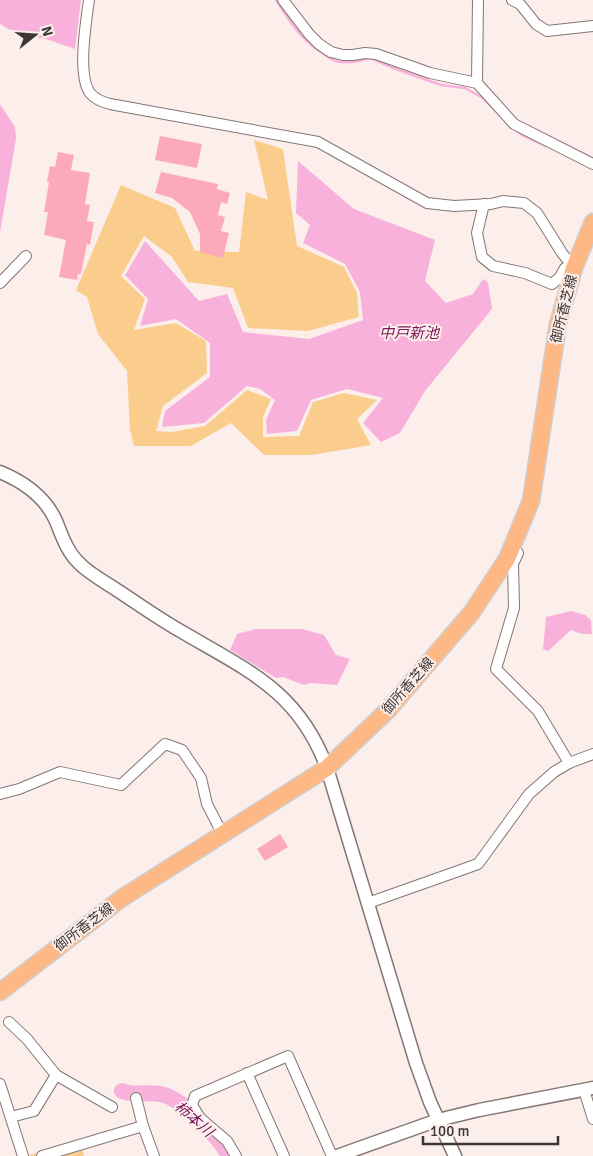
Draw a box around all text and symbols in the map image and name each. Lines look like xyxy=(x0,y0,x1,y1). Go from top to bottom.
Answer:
north arrow xyxy=(10,10,60,60)
text: N xyxy=(37,24,57,38)
street label: 御所香芝線 xyxy=(547,273,581,345)
water label: 中戸新池 xyxy=(379,324,441,342)
street label: 御所香芝線 xyxy=(379,654,437,718)
street label: 御所香芝線 xyxy=(51,899,117,955)
water label: 柿本川 xyxy=(171,1097,218,1142)
scale bar xyxy=(423,1114,558,1146)
text: 100 m xyxy=(430,1122,470,1140)

